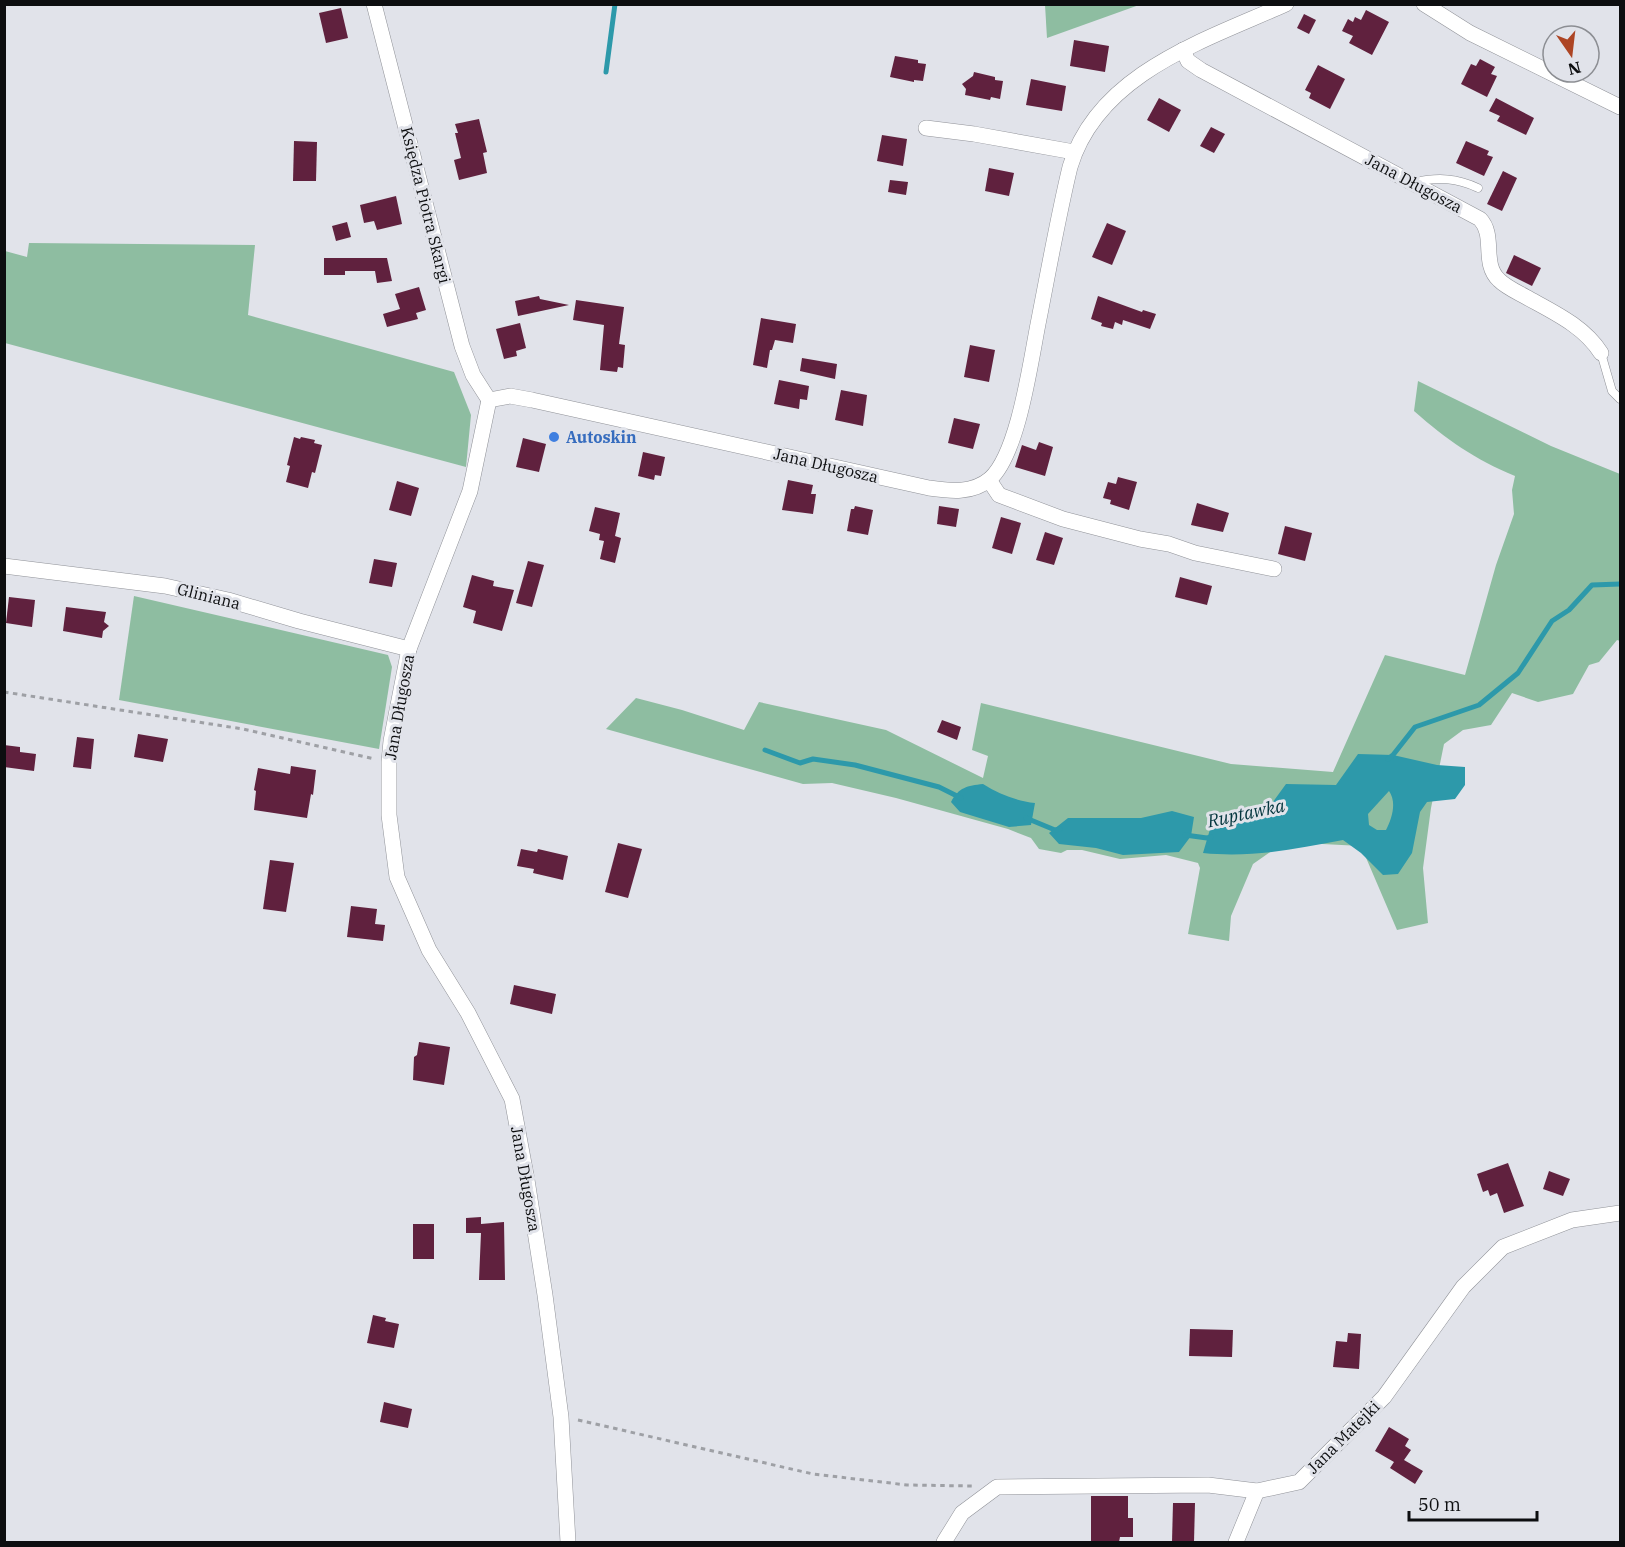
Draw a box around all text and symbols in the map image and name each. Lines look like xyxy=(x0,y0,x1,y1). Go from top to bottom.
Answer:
north arrow xyxy=(1541,24,1601,84)
text: N xyxy=(1566,57,1583,80)
street label: Księdza Piotra Skargi xyxy=(397,125,455,285)
street label: Jana Długosza xyxy=(1362,149,1466,217)
place label: Autoskin xyxy=(566,427,637,447)
marker: Autoskin xyxy=(547,430,561,444)
street label: Jana Długosza xyxy=(772,443,881,487)
street label: Gliniana xyxy=(175,579,243,614)
street label: Jana Długosza xyxy=(380,652,418,761)
water label: Ruptawka xyxy=(1204,794,1287,833)
street label: Jana Długosza xyxy=(507,1125,545,1234)
street label: Jana Matejki xyxy=(1302,1396,1384,1478)
scale bar xyxy=(1409,1484,1536,1522)
text: 50 m xyxy=(1418,1493,1461,1516)

